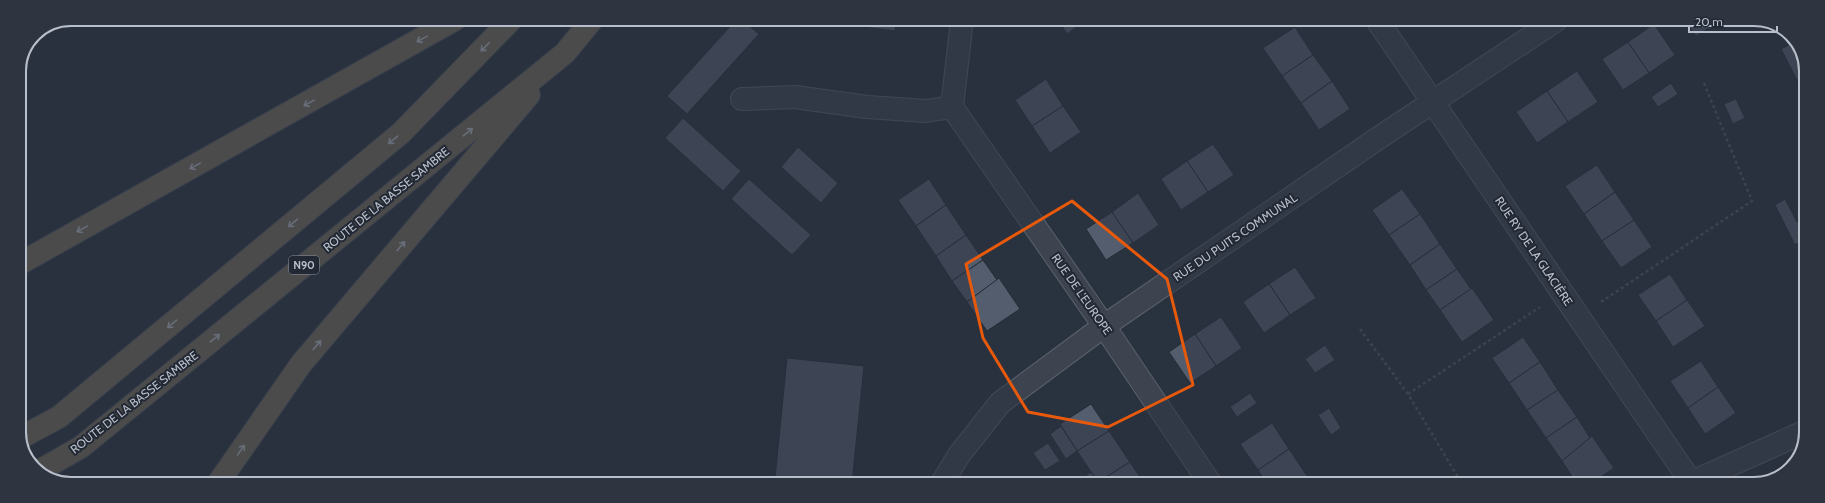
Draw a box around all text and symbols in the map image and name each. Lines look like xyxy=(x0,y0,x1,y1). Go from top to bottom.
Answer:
scale bar xyxy=(1689,8,1777,34)
text: 20 m xyxy=(1695,14,1723,29)
one-way arrow xyxy=(416,36,428,44)
one-way arrow xyxy=(480,42,490,52)
one-way arrow xyxy=(303,99,315,107)
one-way arrow xyxy=(462,128,473,136)
one-way arrow xyxy=(388,135,399,144)
street label: ROUTE DE LA BASSE SAMBRE xyxy=(320,143,452,255)
one-way arrow xyxy=(189,163,201,170)
street label: RUE DU PUITS COMMUNAL xyxy=(1170,190,1300,284)
street label: RUE RY DE LA GLACIÈRE xyxy=(1492,194,1576,309)
one-way arrow xyxy=(288,218,299,227)
one-way arrow xyxy=(76,226,88,234)
one-way arrow xyxy=(397,240,406,251)
street label: RUE DE L'EUROPE xyxy=(1048,251,1116,338)
road number: N90 xyxy=(289,256,319,274)
one-way arrow xyxy=(166,319,177,328)
one-way arrow xyxy=(210,334,220,343)
one-way arrow xyxy=(313,340,322,350)
street label: ROUTE DE LA BASSE SAMBRE xyxy=(67,347,201,457)
one-way arrow xyxy=(237,445,245,456)

